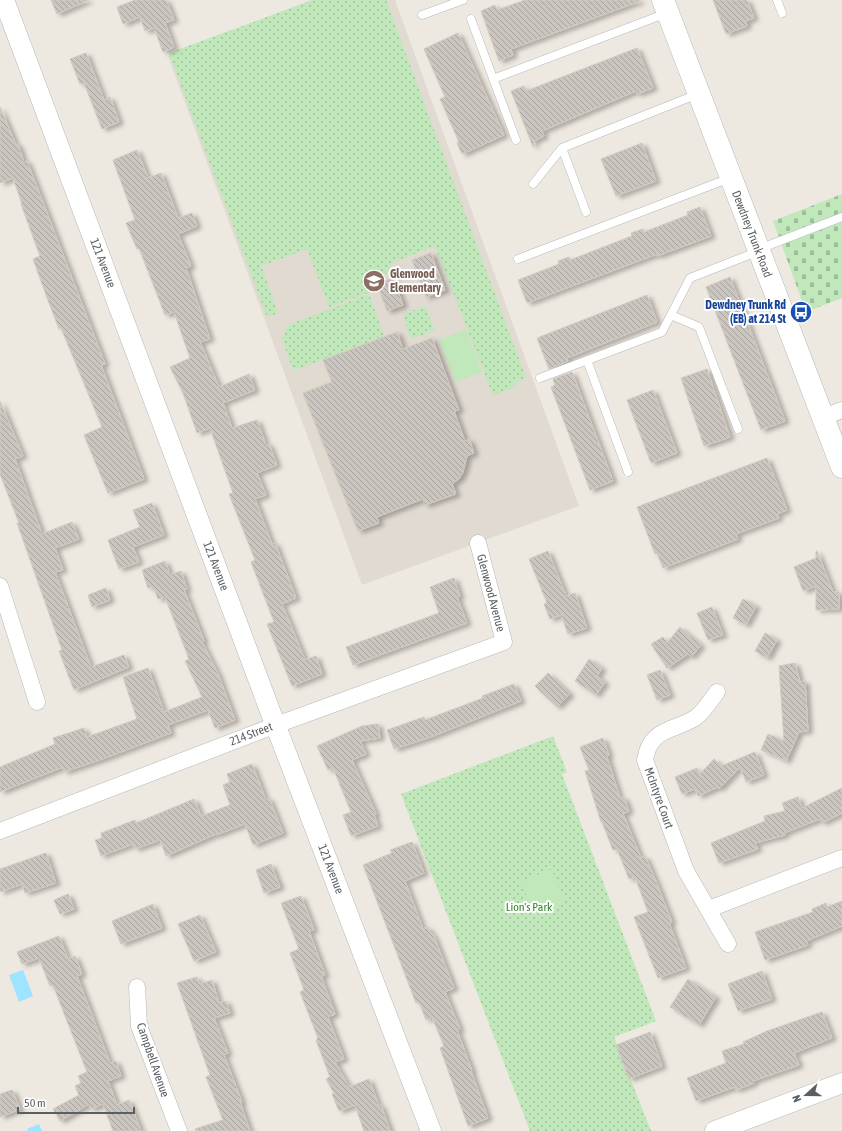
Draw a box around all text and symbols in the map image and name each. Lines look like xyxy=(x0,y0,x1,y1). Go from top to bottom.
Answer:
street label: Dewdney Trunk Road xyxy=(729,189,775,279)
street label: 121 Avenue xyxy=(87,236,119,290)
place label: Glenwood Elementary xyxy=(390,267,441,295)
school or university icon: Glenwood Elementary xyxy=(361,268,387,294)
place label: Dewdney Trunk Rd (EB) at 214 St xyxy=(705,298,787,326)
bus stop icon: Dewdney Trunk Rd (EB) at 214 St xyxy=(788,299,814,325)
street label: 121 Avenue xyxy=(200,539,232,593)
street label: Glenwood Avenue xyxy=(474,553,508,633)
street label: 214 Street xyxy=(228,719,275,749)
street label: McIntyre Court xyxy=(641,765,677,831)
street label: 121 Avenue xyxy=(315,842,347,896)
park label: Lion's Park xyxy=(506,900,553,914)
street label: Campbell Avenue xyxy=(134,1021,172,1099)
north arrow xyxy=(786,1075,826,1115)
scale bar xyxy=(18,1089,134,1115)
text: N xyxy=(790,1093,803,1104)
text: 50 m xyxy=(24,1096,46,1110)

